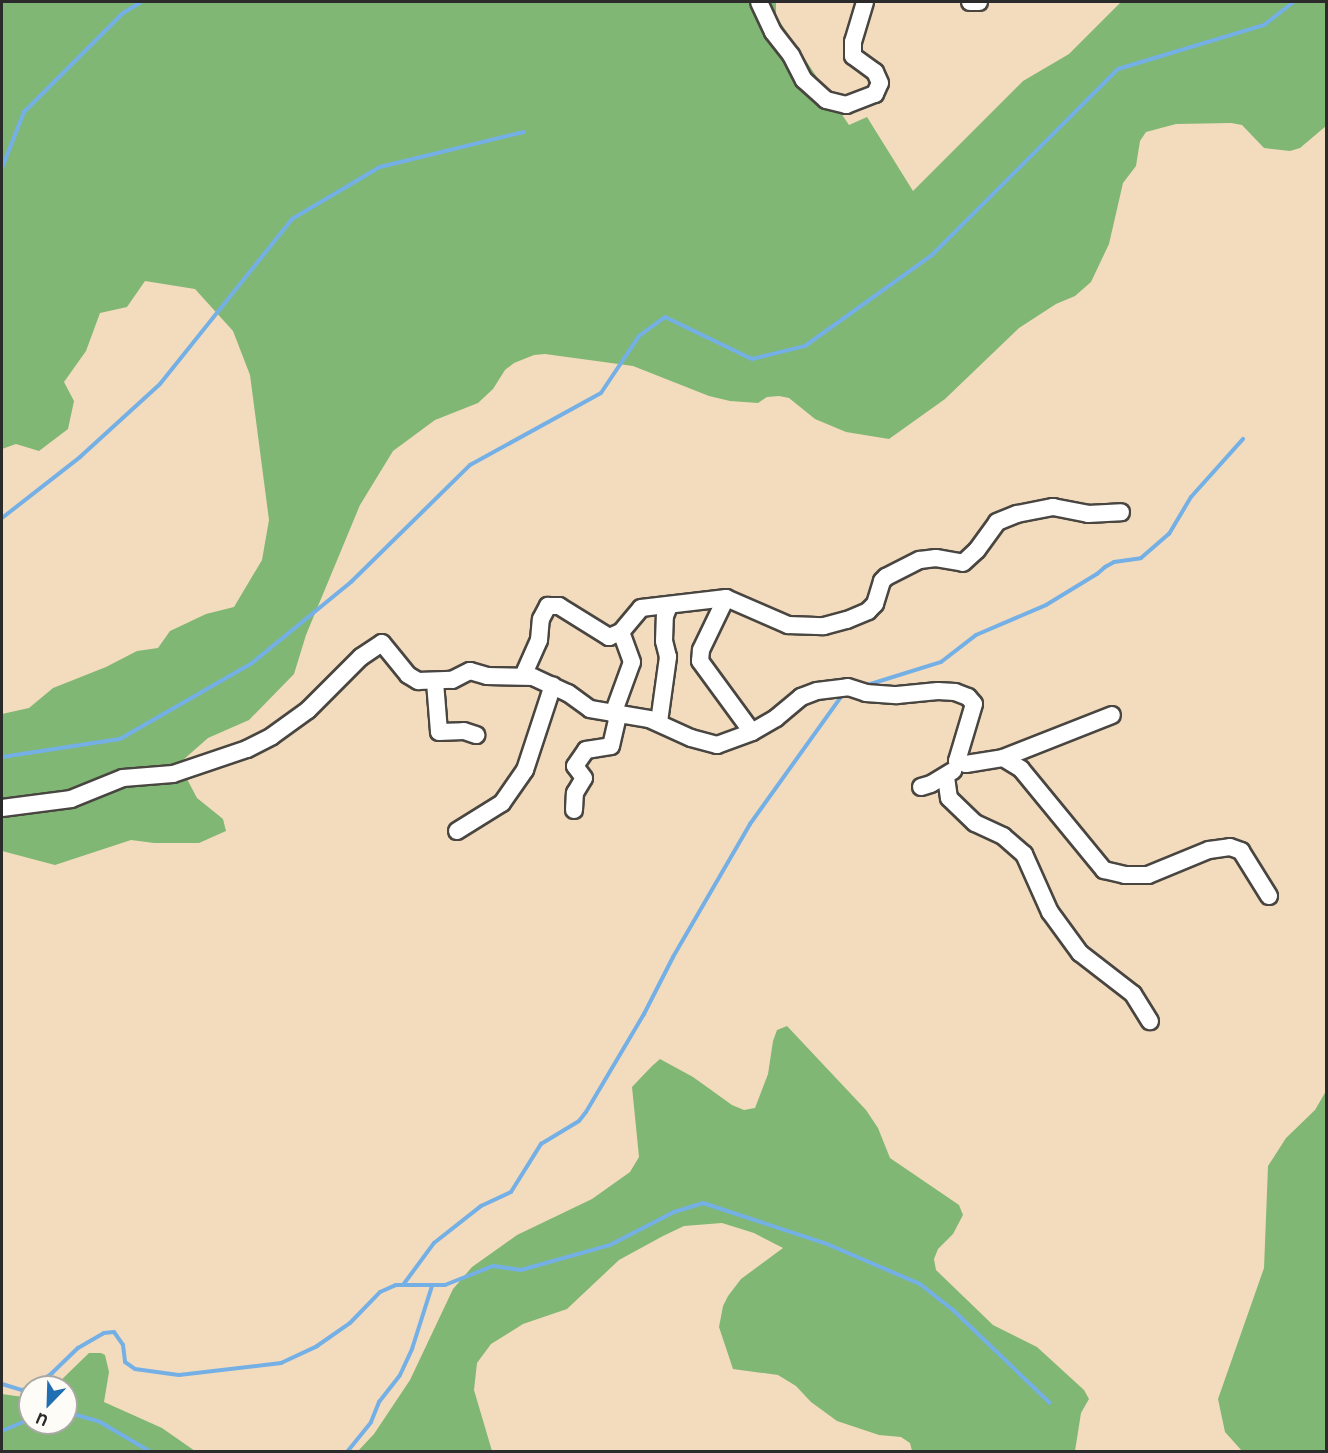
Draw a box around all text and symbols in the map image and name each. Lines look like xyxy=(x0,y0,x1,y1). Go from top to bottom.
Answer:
north arrow xyxy=(18,1375,78,1435)
text: U xyxy=(32,1408,51,1432)

